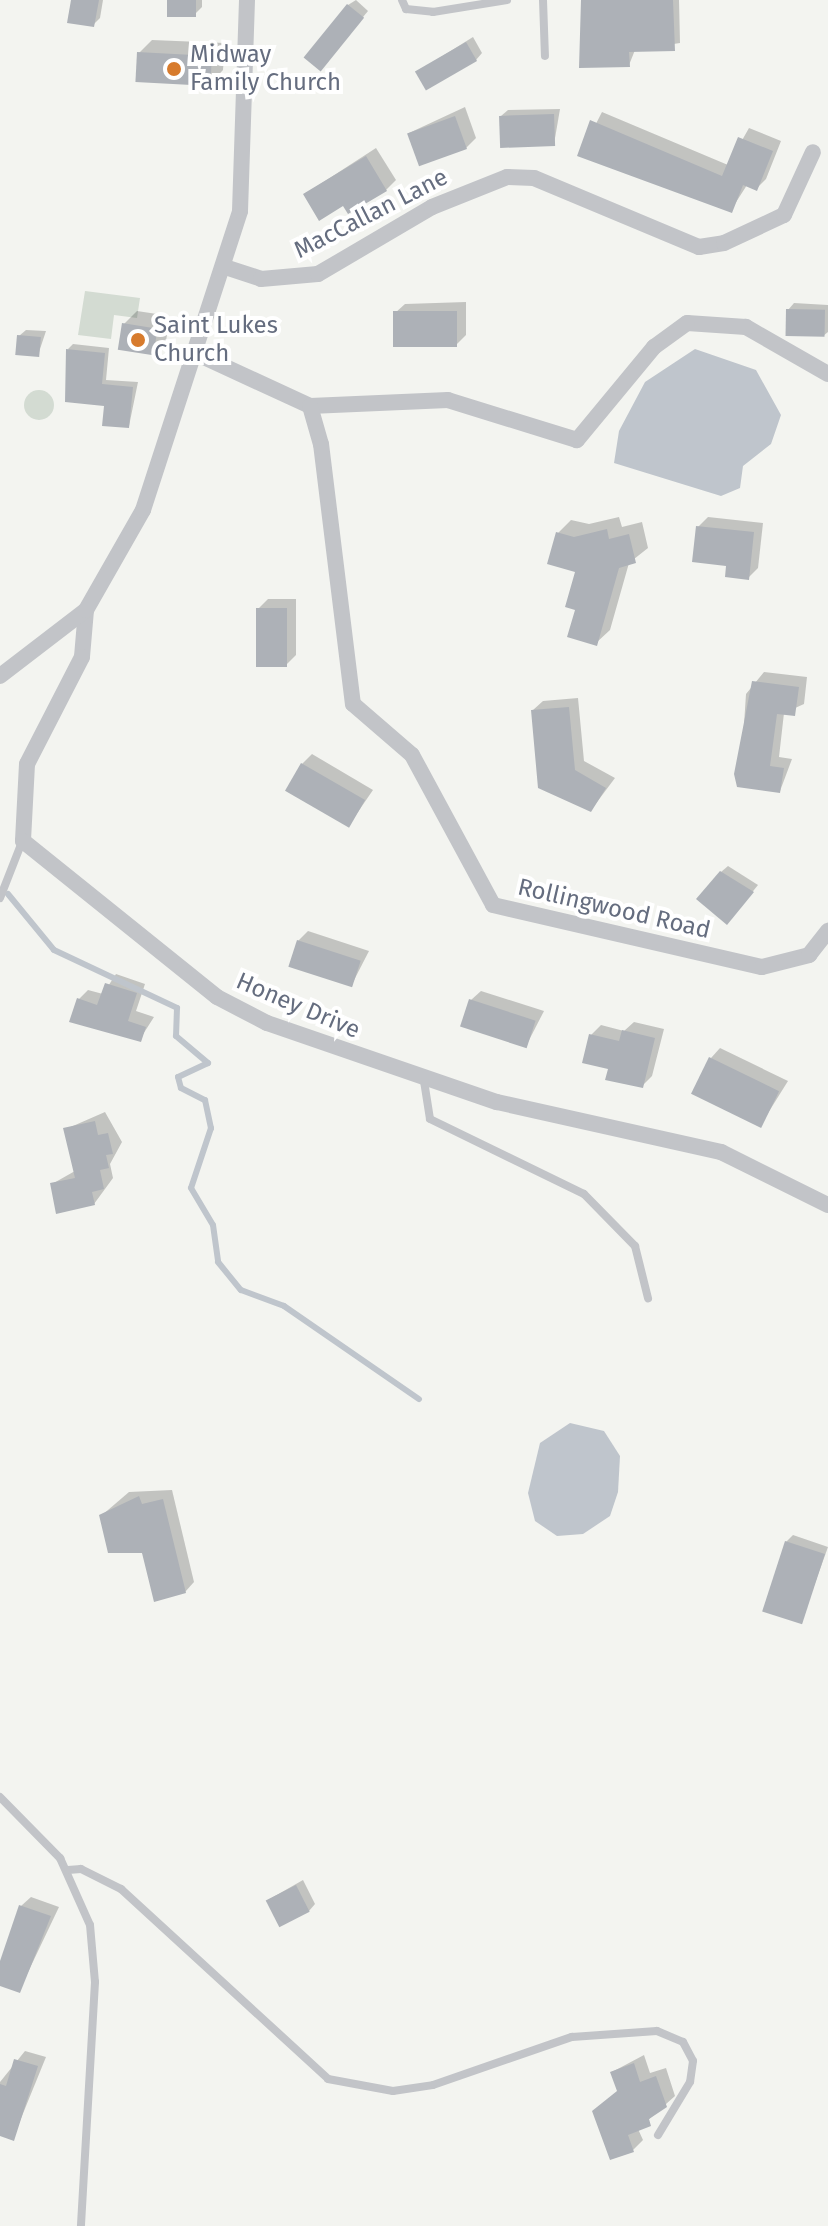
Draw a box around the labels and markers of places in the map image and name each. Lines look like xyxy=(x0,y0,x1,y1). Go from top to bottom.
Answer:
place label: Midway Family Church xyxy=(190,41,341,97)
marker: Midway Family Church xyxy=(165,60,183,78)
place label: Saint Lukes Church xyxy=(154,312,278,368)
marker: Saint Lukes Church xyxy=(129,331,147,349)

